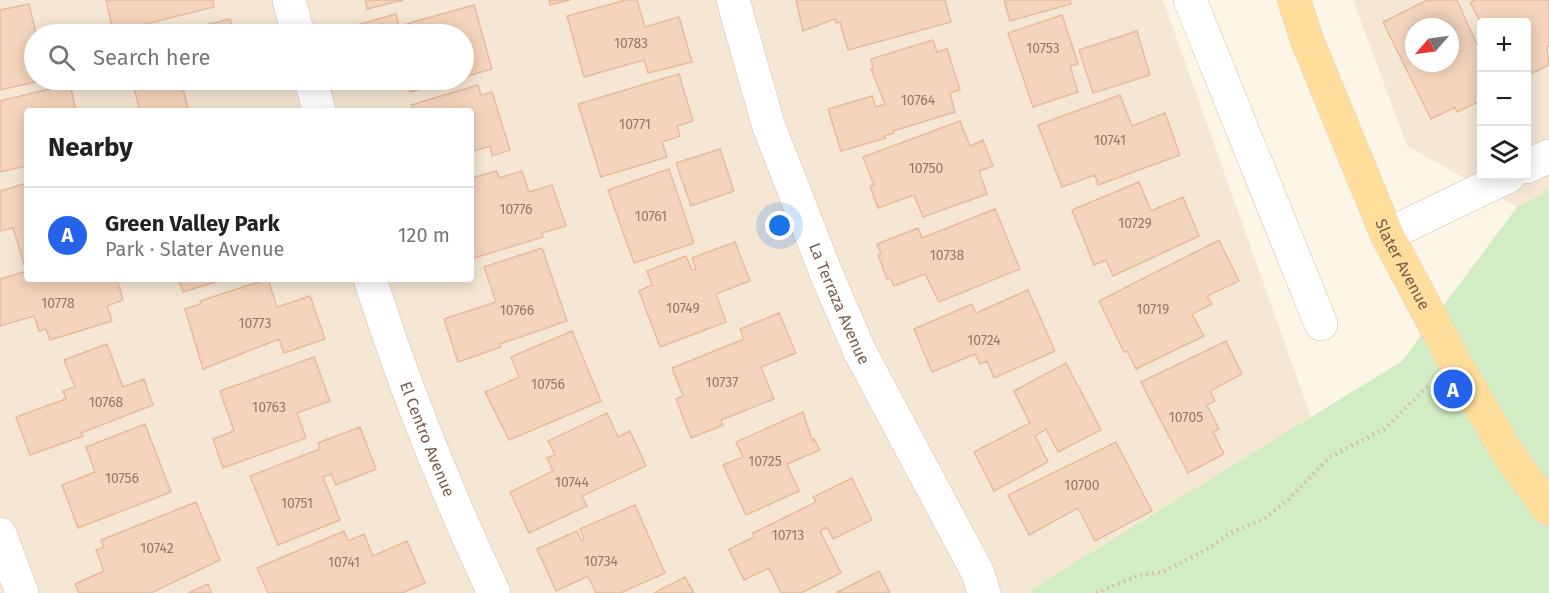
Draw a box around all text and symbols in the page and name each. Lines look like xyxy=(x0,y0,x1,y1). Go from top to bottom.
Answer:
north arrow xyxy=(1405,18,1459,72)
map controls xyxy=(1477,18,1531,180)
button: + xyxy=(1477,18,1531,72)
search box xyxy=(24,24,474,90)
house number: 10783 xyxy=(614,35,648,52)
house number: 10753 xyxy=(1026,40,1060,57)
icon: search xyxy=(45,41,78,74)
text: Search here xyxy=(93,44,211,71)
button: − xyxy=(1477,72,1531,126)
house number: 10764 xyxy=(901,92,936,109)
house number: 10771 xyxy=(619,116,651,133)
button: layers xyxy=(1477,126,1531,180)
text: Nearby xyxy=(48,132,133,163)
house number: 10741 xyxy=(1094,132,1126,149)
house number: 10750 xyxy=(909,160,943,177)
house number: 10776 xyxy=(499,201,533,218)
house number: 10761 xyxy=(635,208,667,225)
text: Green Valley Park xyxy=(105,210,280,237)
your location xyxy=(765,211,794,240)
house number: 10729 xyxy=(1118,215,1152,232)
street label: Slater Avenue xyxy=(1371,216,1434,313)
text: A xyxy=(62,223,73,247)
text: 120 m xyxy=(398,223,450,247)
text: Park · Slater Avenue xyxy=(105,237,285,261)
street label: La Terraza Avenue xyxy=(805,240,874,368)
house number: 10738 xyxy=(930,247,964,264)
house number: 10778 xyxy=(41,295,75,312)
house number: 10749 xyxy=(666,300,700,317)
house number: 10719 xyxy=(1137,301,1169,318)
house number: 10766 xyxy=(500,302,534,319)
house number: 10773 xyxy=(239,315,271,332)
house number: 10724 xyxy=(967,332,1001,349)
pin: A xyxy=(1434,366,1472,412)
house number: 10737 xyxy=(706,374,738,391)
house number: 10756 xyxy=(531,376,565,393)
street label: El Centro Avenue xyxy=(396,379,459,500)
house number: 10768 xyxy=(89,394,124,411)
house number: 10763 xyxy=(252,399,286,416)
house number: 10705 xyxy=(1169,409,1203,426)
house number: 10725 xyxy=(748,453,782,470)
house number: 10756 xyxy=(105,470,139,487)
house number: 10744 xyxy=(555,474,590,491)
house number: 10700 xyxy=(1064,477,1100,494)
house number: 10751 xyxy=(281,495,313,512)
house number: 10713 xyxy=(772,527,804,544)
house number: 10742 xyxy=(140,540,174,557)
house number: 10734 xyxy=(584,553,619,570)
house number: 10741 xyxy=(328,554,360,571)

